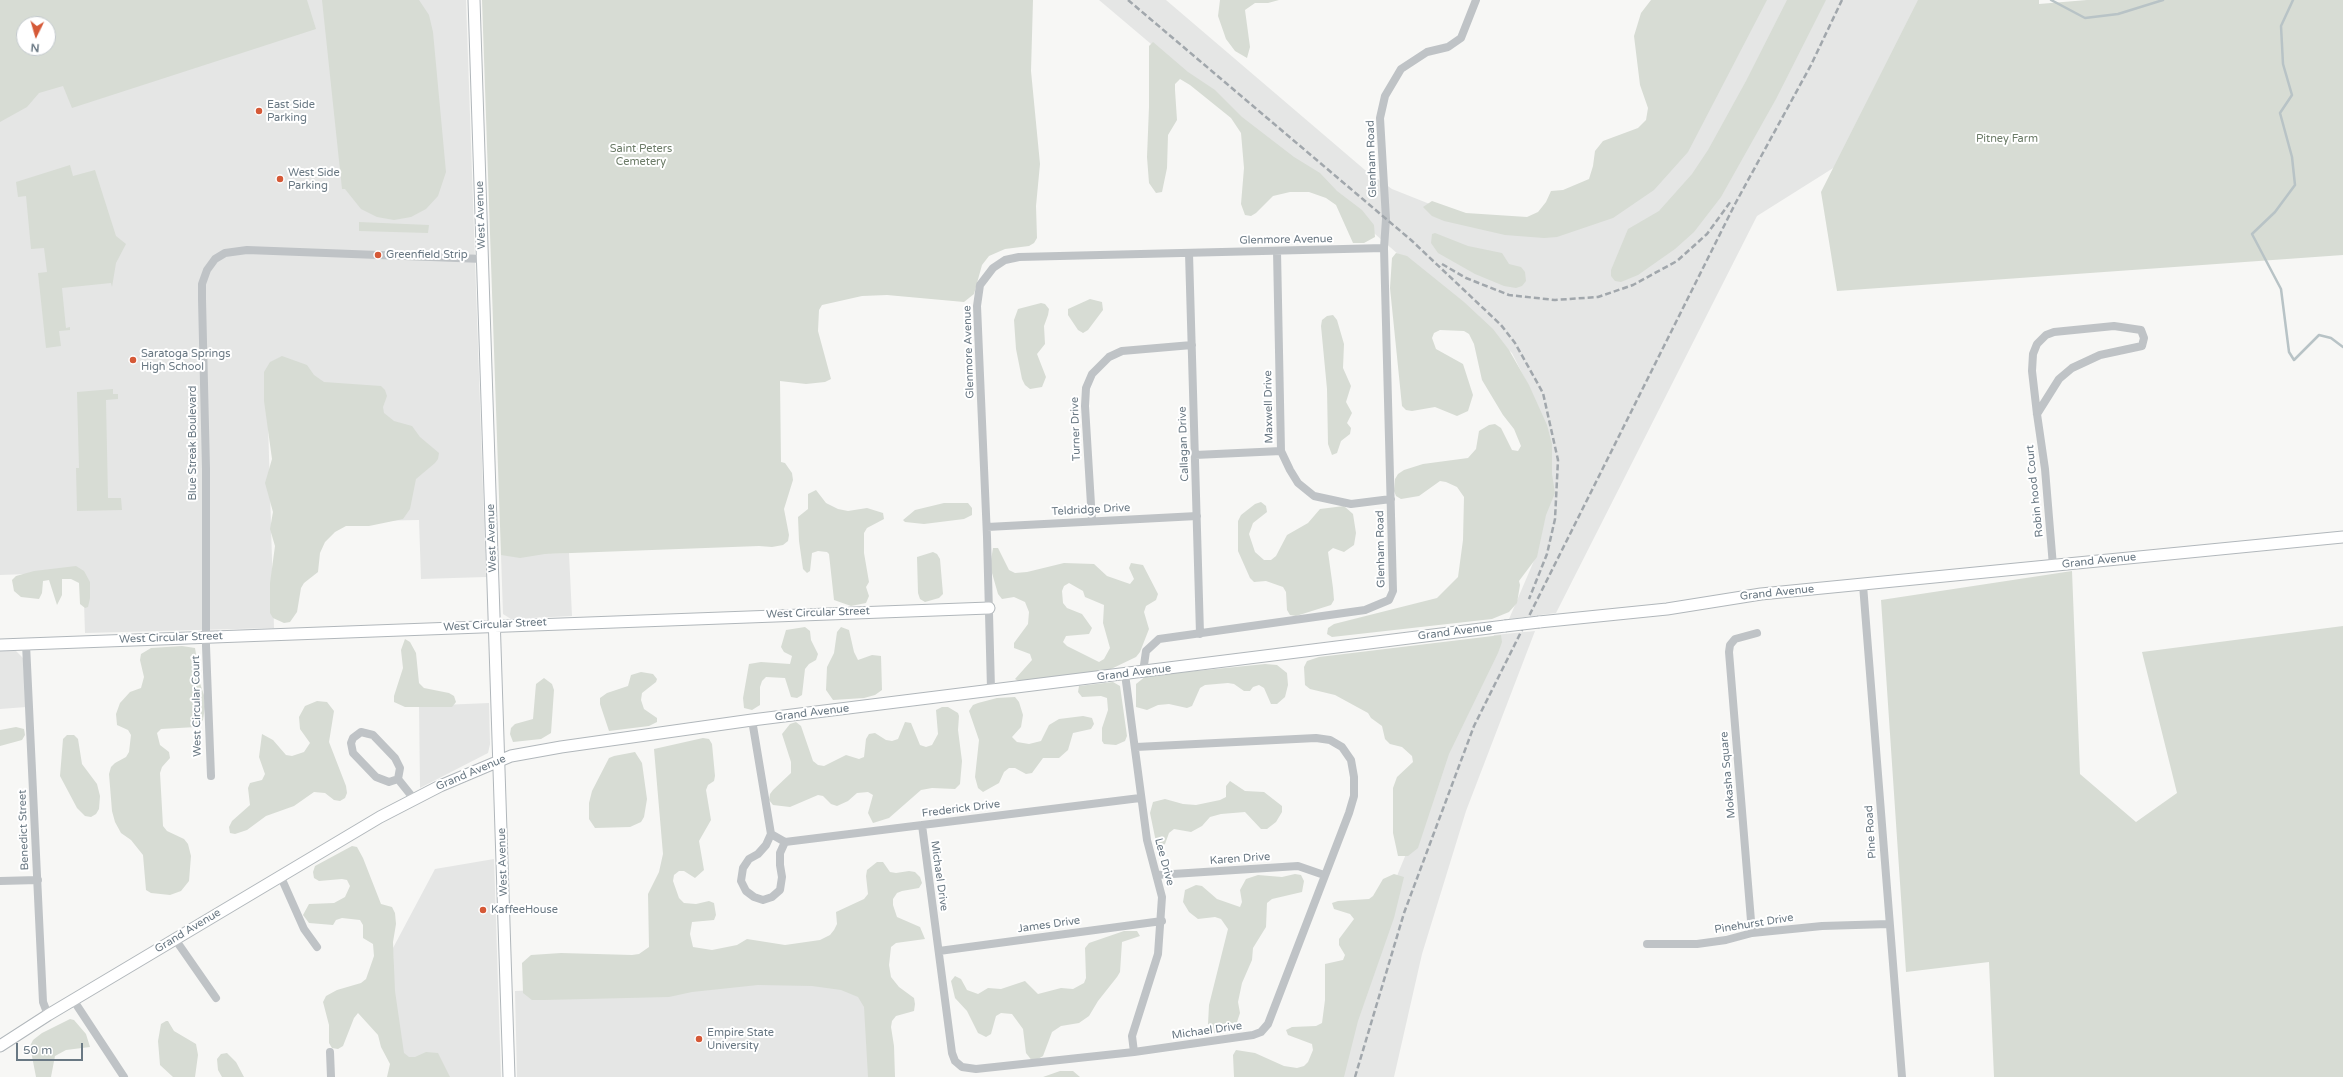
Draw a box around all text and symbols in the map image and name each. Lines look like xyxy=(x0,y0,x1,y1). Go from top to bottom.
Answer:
north arrow xyxy=(16,16,56,56)
text: N xyxy=(30,41,40,54)
place label: East Side Parking xyxy=(267,98,315,124)
marker: East Side Parking xyxy=(254,106,264,116)
street label: Glenham Road xyxy=(1364,120,1380,198)
park label: Pitney Farm xyxy=(1976,132,2038,146)
park label: Saint Peters Cemetery xyxy=(610,142,672,168)
place label: West Side Parking xyxy=(288,166,340,192)
marker: West Side Parking xyxy=(275,174,285,184)
street label: West Avenue xyxy=(473,181,489,249)
street label: Glenmore Avenue xyxy=(1239,233,1333,247)
place label: Greenfield Strip xyxy=(386,248,468,262)
marker: Greenfield Strip xyxy=(373,250,383,260)
street label: Glenmore Avenue xyxy=(961,305,977,399)
place label: Saratoga Springs High School xyxy=(141,347,231,373)
marker: Saratoga Springs High School xyxy=(128,355,138,365)
street label: Maxwell Drive xyxy=(1262,370,1276,444)
street label: Blue Streak Boulevard xyxy=(186,386,200,500)
street label: Turner Drive xyxy=(1068,397,1084,461)
street label: Callagan Drive xyxy=(1176,406,1192,482)
street label: Robin hood Court xyxy=(2024,444,2046,538)
street label: Teldridge Drive xyxy=(1051,501,1131,519)
street label: West Avenue xyxy=(484,504,500,572)
street label: Glenham Road xyxy=(1374,510,1388,588)
street label: Grand Avenue xyxy=(2061,551,2137,571)
street label: Grand Avenue xyxy=(1739,583,1815,603)
street label: West Circular Street xyxy=(766,605,870,621)
street label: West Circular Street xyxy=(443,616,547,634)
street label: Grand Avenue xyxy=(1417,621,1493,643)
street label: West Circular Street xyxy=(119,630,223,646)
street label: West Circular Court xyxy=(190,655,204,757)
street label: Grand Avenue xyxy=(1096,662,1172,684)
street label: Grand Avenue xyxy=(774,702,850,724)
street label: Mokasha Square xyxy=(1718,731,1738,819)
street label: Grand Avenue xyxy=(434,752,508,794)
street label: Benedict Street xyxy=(16,789,32,871)
street label: Frederick Drive xyxy=(921,798,1001,820)
street label: Pine Road xyxy=(1863,805,1879,859)
street label: West Avenue xyxy=(495,828,511,896)
street label: Lee Drive xyxy=(1151,837,1177,887)
street label: Michael Drive xyxy=(928,840,950,912)
street label: Karen Drive xyxy=(1209,850,1271,868)
place label: KaffeeHouse xyxy=(491,903,558,917)
marker: KaffeeHouse xyxy=(478,905,488,915)
street label: Grand Avenue xyxy=(153,906,223,956)
street label: Pinehurst Drive xyxy=(1713,911,1795,937)
street label: James Drive xyxy=(1017,914,1081,936)
street label: Michael Drive xyxy=(1171,1020,1243,1042)
place label: Empire State University xyxy=(707,1026,774,1052)
marker: Empire State University xyxy=(694,1034,704,1044)
scale bar xyxy=(18,1035,85,1061)
text: 50 m xyxy=(23,1043,52,1057)

